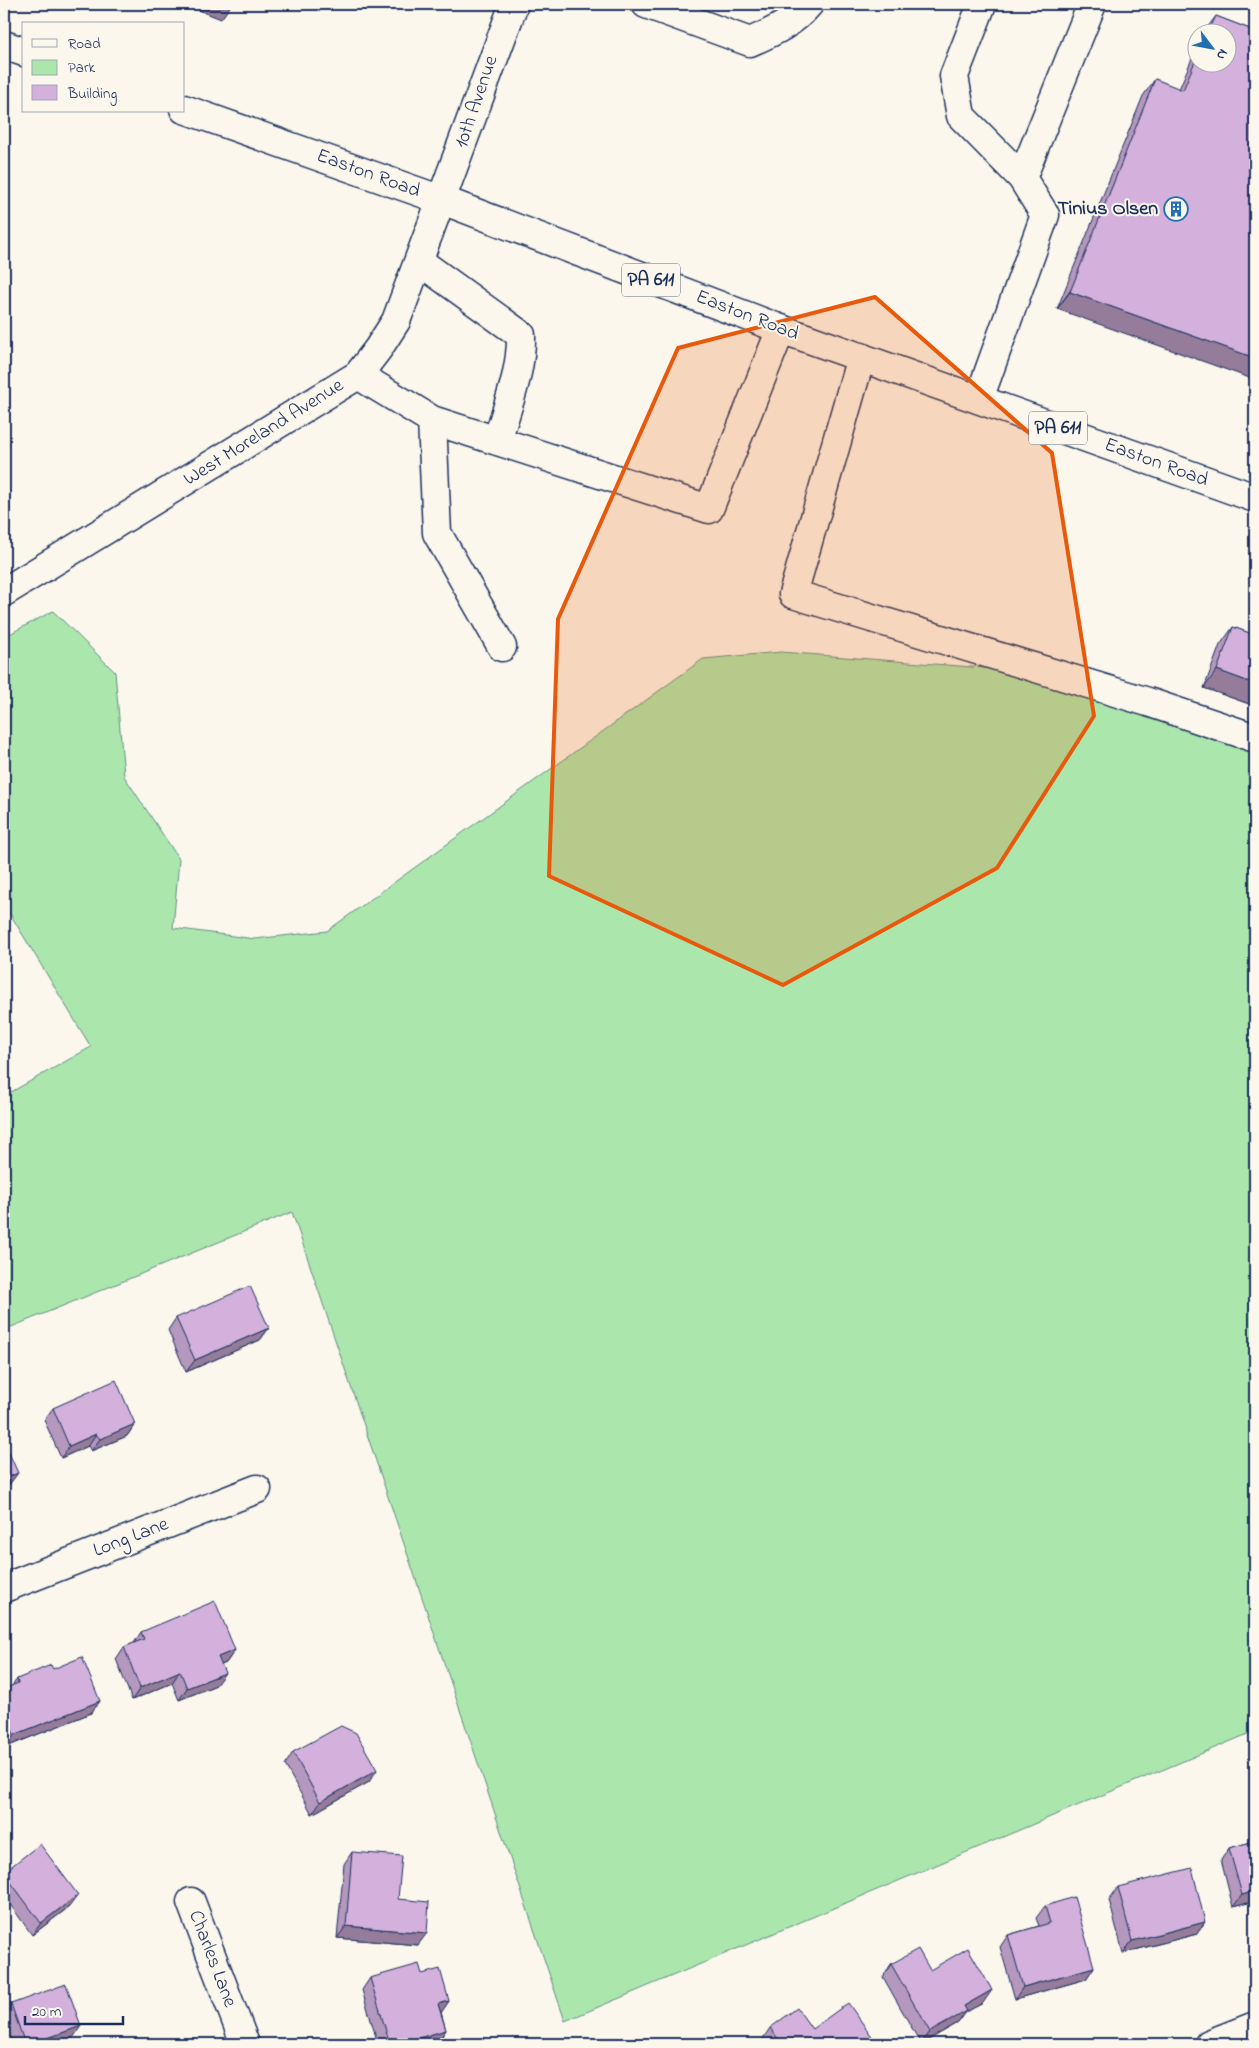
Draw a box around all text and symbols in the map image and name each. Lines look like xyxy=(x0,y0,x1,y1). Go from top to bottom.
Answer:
legend xyxy=(22,22,185,112)
north arrow xyxy=(1186,22,1236,72)
text: Road xyxy=(68,33,101,55)
text: N xyxy=(1210,45,1233,64)
street label: 10th Avenue xyxy=(448,52,506,152)
text: Park xyxy=(68,57,96,79)
text: Building xyxy=(67,83,117,106)
street label: Easton Road xyxy=(312,142,424,206)
place label: Tinius Olsen xyxy=(1057,195,1158,224)
building icon: Tinius Olsen xyxy=(1163,196,1189,222)
road number: PA 611 xyxy=(622,264,680,296)
street label: Easton Road xyxy=(691,283,803,349)
street label: West Moreland Avenue xyxy=(178,372,350,494)
road number: PA 611 xyxy=(1029,412,1087,444)
street label: Easton Road xyxy=(1100,431,1212,495)
street label: Long Lane xyxy=(89,1510,173,1567)
street label: Charles Lane xyxy=(180,1906,244,2012)
scale bar xyxy=(25,1993,122,2025)
text: 20 m xyxy=(32,2001,62,2023)

